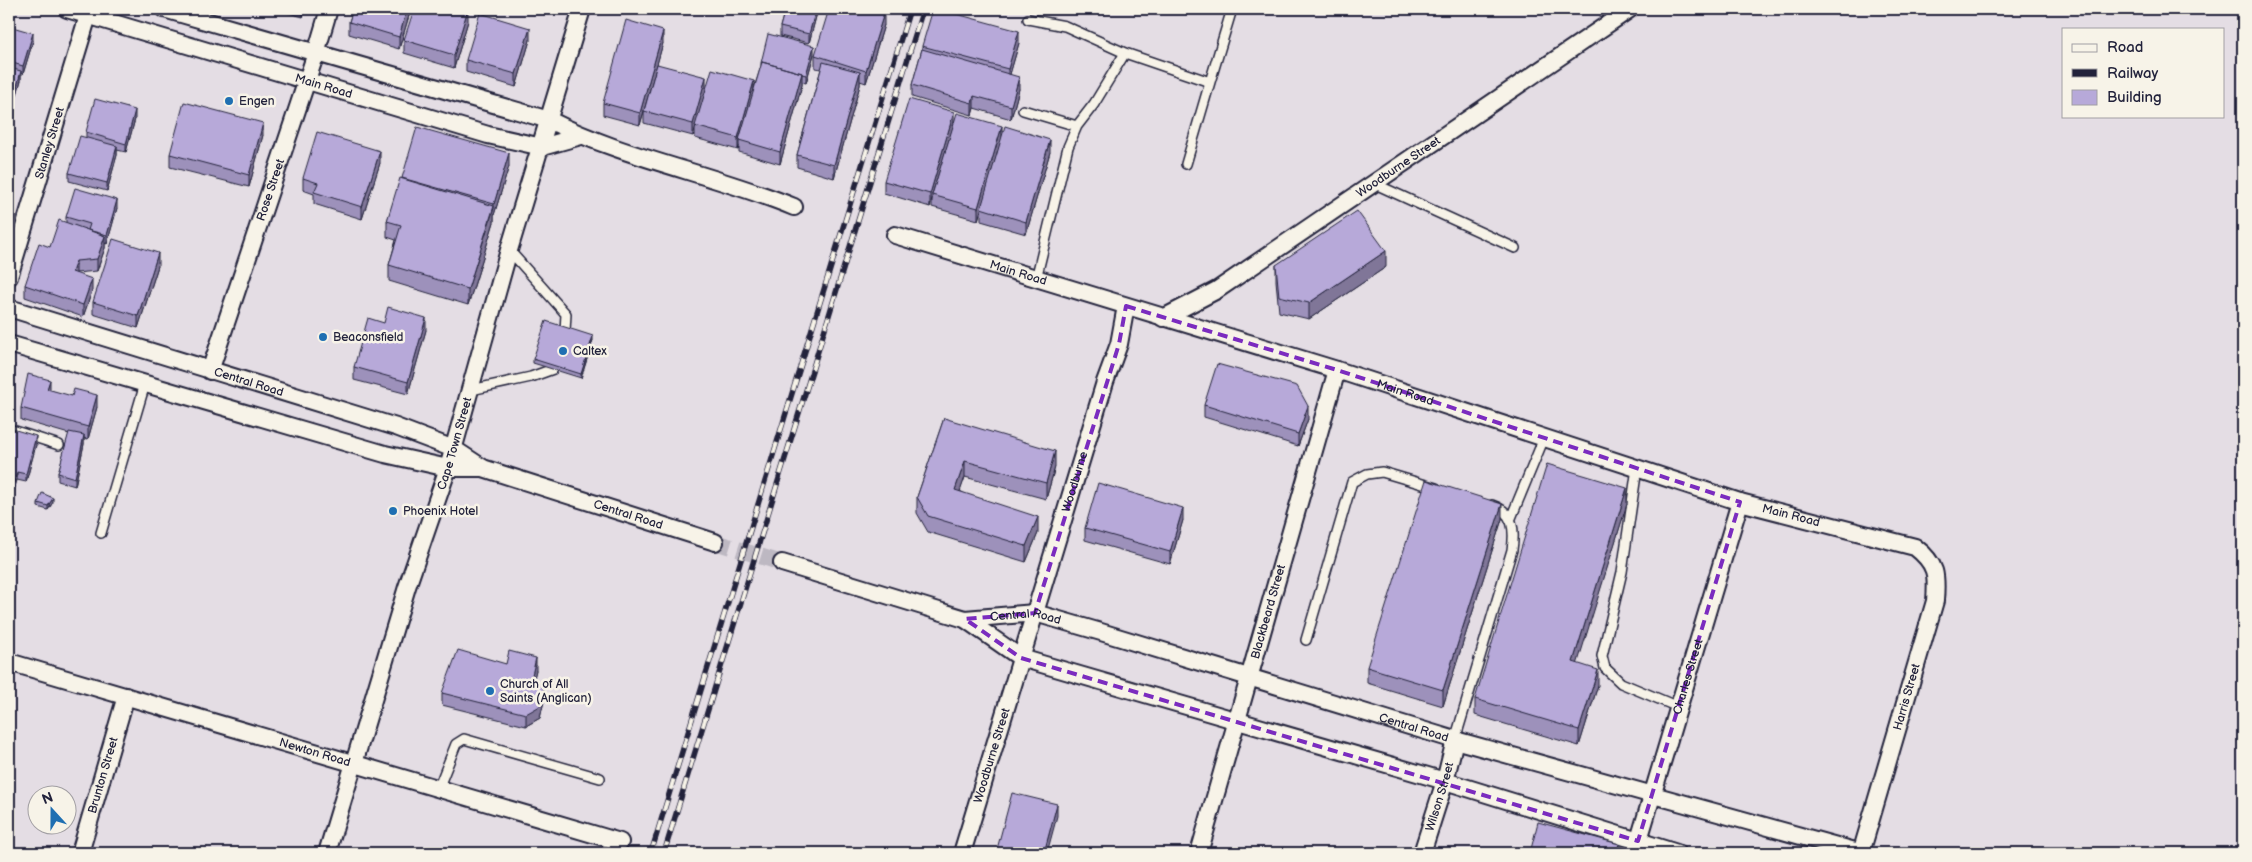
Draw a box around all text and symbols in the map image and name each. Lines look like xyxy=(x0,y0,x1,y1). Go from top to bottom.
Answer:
legend xyxy=(2062,28,2224,118)
text: Road xyxy=(2107,38,2143,57)
text: Railway xyxy=(2107,64,2158,83)
street label: Main Road xyxy=(293,70,354,102)
text: Building xyxy=(2107,88,2162,107)
place label: Engen xyxy=(239,94,275,109)
marker: Engen xyxy=(223,95,235,107)
street label: Stanley Street xyxy=(32,105,68,181)
street label: Woodburne Street xyxy=(1353,133,1443,201)
street label: Rose Street xyxy=(253,157,288,223)
street label: Main Road xyxy=(988,257,1049,289)
place label: Beaconsfield xyxy=(333,330,404,345)
marker: Beaconsfield xyxy=(317,331,329,343)
place label: Caltex xyxy=(573,344,607,359)
marker: Caltex xyxy=(557,345,569,357)
street label: Central Road xyxy=(212,364,286,400)
street label: Main Road xyxy=(1375,376,1436,409)
street label: Cape Town Street xyxy=(434,395,475,492)
street label: Woodburne xyxy=(1058,450,1091,514)
street label: Central Road xyxy=(592,496,665,532)
street label: Main Road xyxy=(1761,501,1822,530)
place label: Phoenix Hotel xyxy=(403,504,478,519)
marker: Phoenix Hotel xyxy=(387,505,399,517)
street label: Blackbeard Street xyxy=(1247,562,1289,661)
street label: Central Road xyxy=(989,605,1063,628)
street label: Charles Street xyxy=(1669,637,1706,716)
street label: Harris Street xyxy=(1890,662,1924,732)
place label: Church of All Saints (Anglican) xyxy=(500,677,592,706)
marker: Church of All Saints (Anglican) xyxy=(484,685,496,697)
street label: Woodburne Street xyxy=(970,706,1013,805)
street label: Central Road xyxy=(1377,710,1451,745)
street label: Brunton Street xyxy=(84,735,121,815)
street label: Newton Road xyxy=(278,735,352,770)
street label: Wilson Street xyxy=(1422,760,1457,833)
north arrow xyxy=(28,784,78,834)
text: N xyxy=(40,789,55,808)

